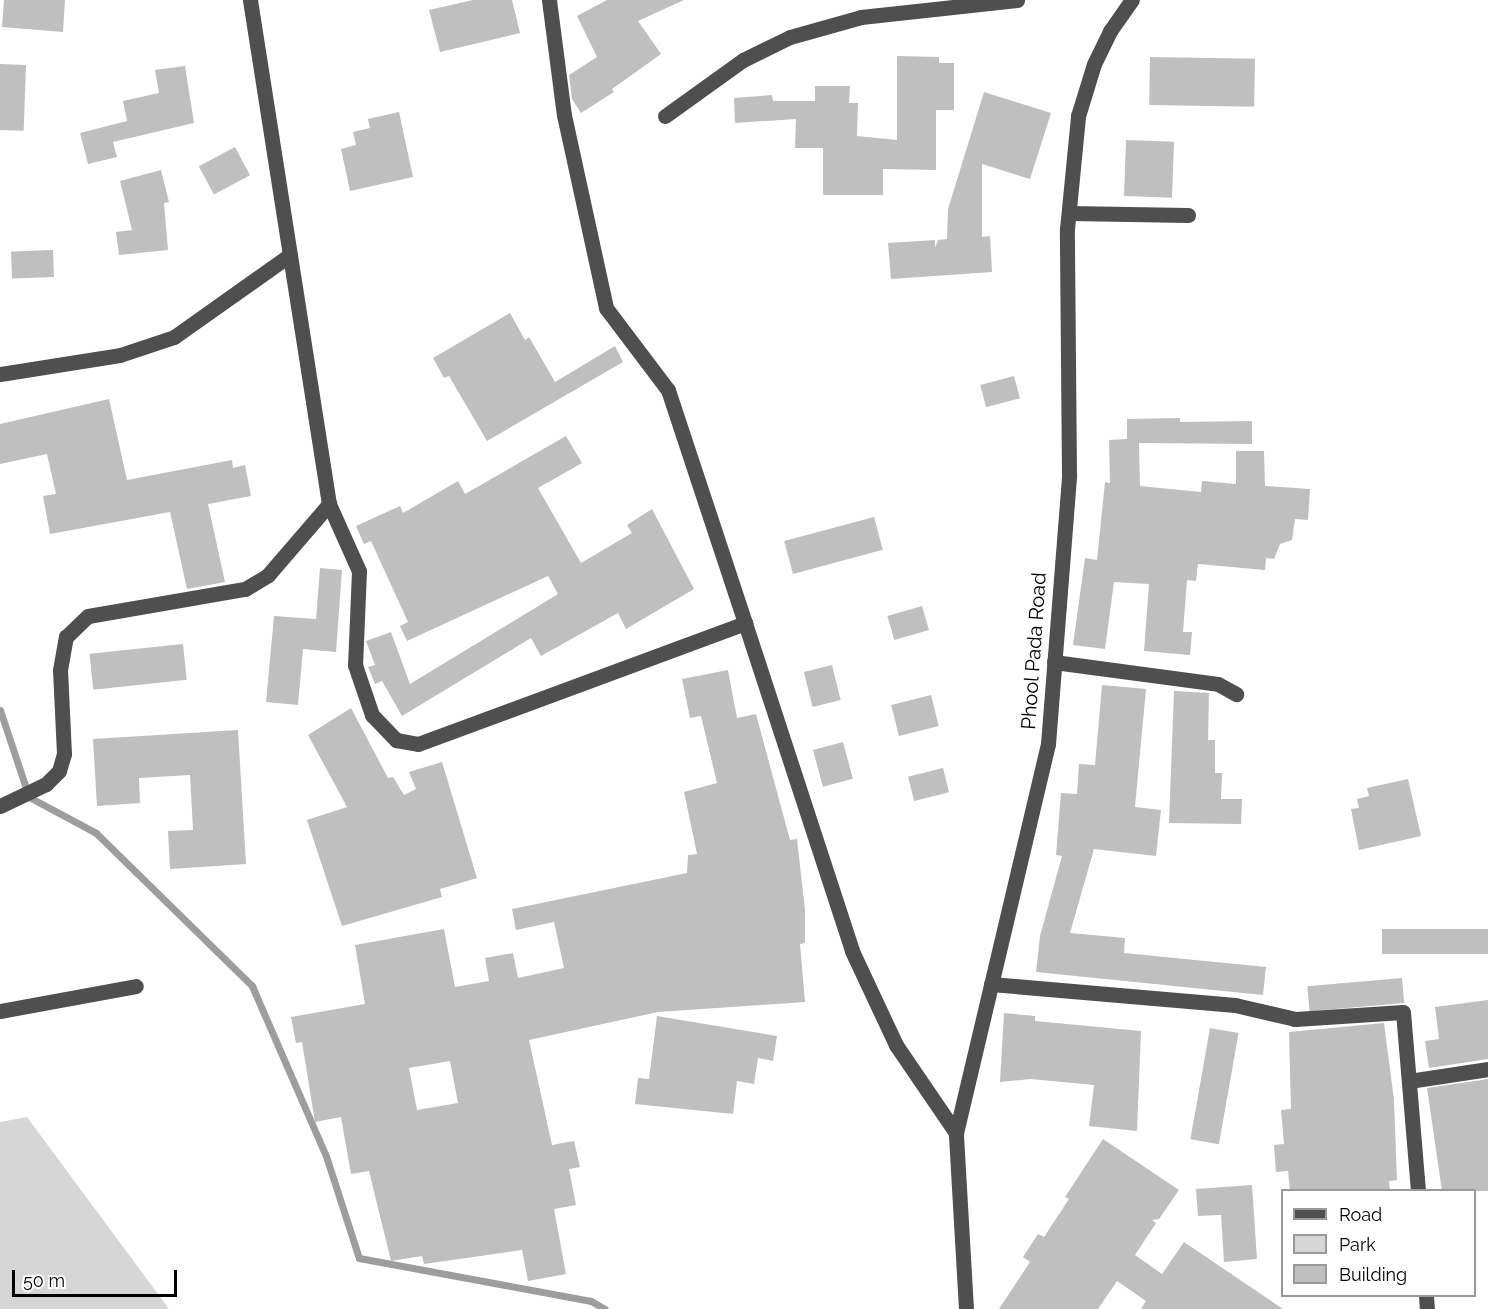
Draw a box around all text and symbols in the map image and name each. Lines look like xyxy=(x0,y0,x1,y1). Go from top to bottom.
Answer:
street label: Phool Pada Road xyxy=(1017,571,1051,731)
legend xyxy=(1281,1189,1476,1297)
text: Road xyxy=(1339,1204,1382,1225)
text: Park xyxy=(1339,1234,1376,1255)
scale bar xyxy=(15,1258,180,1296)
text: Building xyxy=(1339,1264,1407,1285)
text: 50 m xyxy=(23,1270,65,1291)

